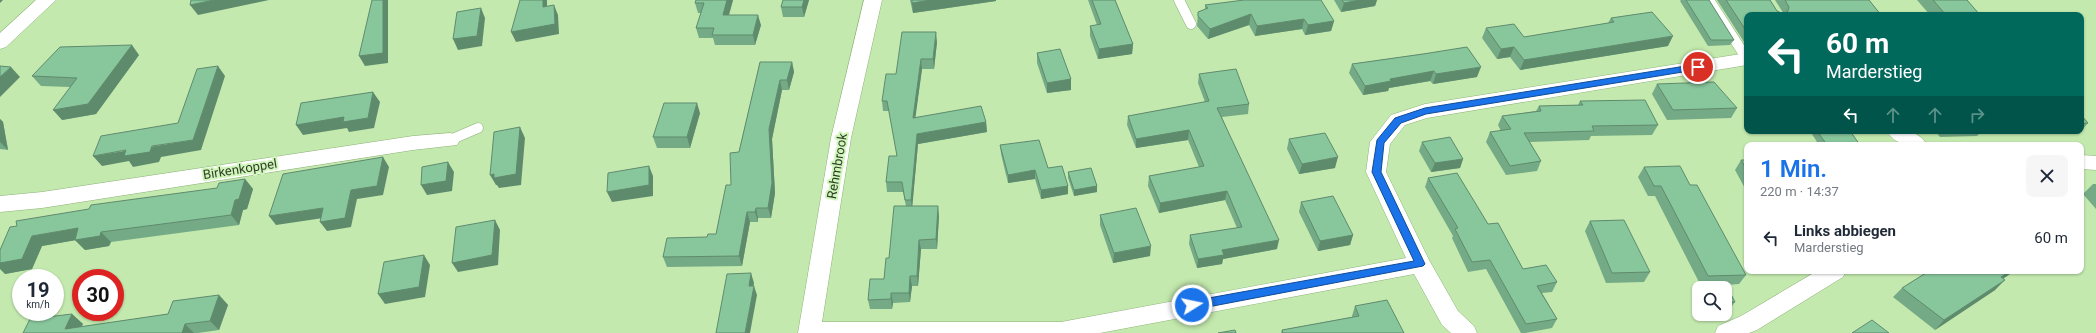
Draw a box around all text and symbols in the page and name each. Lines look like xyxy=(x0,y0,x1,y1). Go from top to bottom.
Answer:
text: 60 m xyxy=(1826,27,1889,60)
icon: left xyxy=(1760,28,1812,80)
pin xyxy=(1681,50,1715,84)
icon: arrive xyxy=(1687,56,1709,78)
text: Marderstieg xyxy=(1826,61,1922,82)
icon: left xyxy=(1840,104,1862,126)
icon: ahead xyxy=(1882,104,1904,126)
icon: ahead xyxy=(1924,104,1946,126)
icon: right xyxy=(1966,104,1988,126)
street label: Rehmbrook xyxy=(824,132,850,200)
text: 1 Min. xyxy=(1760,155,1827,183)
button: close xyxy=(2026,155,2068,197)
street label: Birkenkoppel xyxy=(202,156,278,182)
text: 220 m · 14:37 xyxy=(1760,184,1839,199)
text: Links abbiegen xyxy=(1794,222,1896,240)
icon: left xyxy=(1760,227,1782,249)
text: 60 m xyxy=(2034,229,2068,247)
text: Marderstieg xyxy=(1794,240,1864,255)
speed limit sign: 30 xyxy=(72,269,124,321)
text: 19 xyxy=(27,278,49,302)
map controls xyxy=(1692,281,1732,321)
button: search xyxy=(1692,281,1732,321)
position arrow xyxy=(1171,284,1213,326)
text: km/h xyxy=(26,299,50,310)

